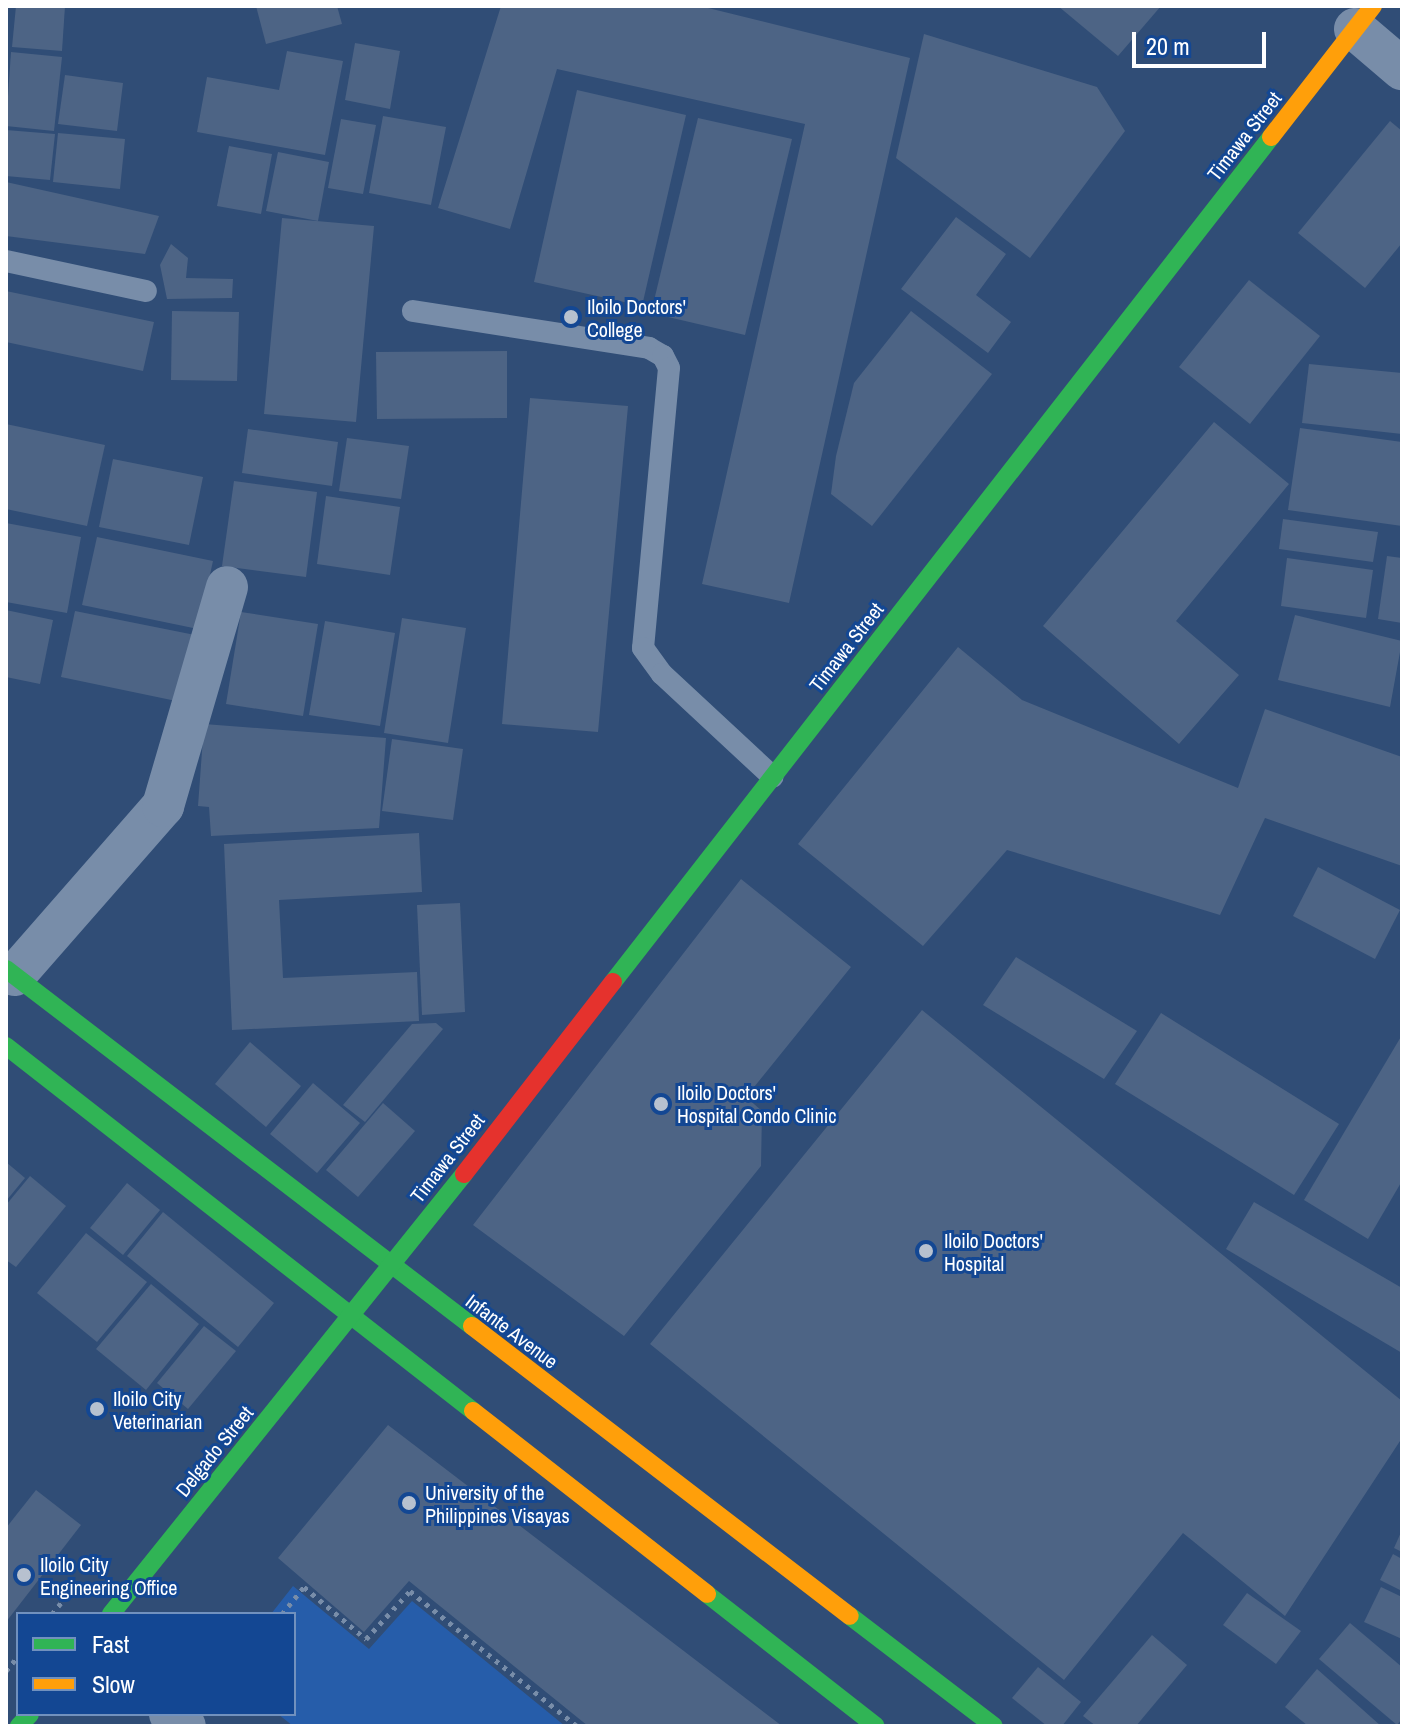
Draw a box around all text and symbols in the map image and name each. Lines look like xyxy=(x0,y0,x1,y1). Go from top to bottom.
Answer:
scale bar xyxy=(1136,16,1270,66)
text: 20 m xyxy=(1146,30,1190,62)
street label: Timawa Street xyxy=(1202,87,1286,185)
place label: Iloilo Doctors' College xyxy=(587,294,686,341)
marker: Iloilo Doctors' College xyxy=(562,308,580,326)
street label: Timawa Street xyxy=(804,598,888,696)
place label: Iloilo Doctors' Hospital Condo Clinic xyxy=(677,1080,837,1127)
marker: Iloilo Doctors' Hospital Condo Clinic xyxy=(652,1095,670,1113)
street label: Timawa Street xyxy=(405,1109,489,1207)
place label: Iloilo Doctors' Hospital xyxy=(944,1228,1043,1275)
marker: Iloilo Doctors' Hospital xyxy=(915,1240,937,1262)
street label: Infante Avenue xyxy=(461,1288,563,1374)
place label: Iloilo City Veterinarian xyxy=(113,1386,202,1433)
marker: Iloilo City Veterinarian xyxy=(88,1400,106,1418)
street label: Delgado Street xyxy=(170,1401,258,1501)
place label: University of the Philippines Visayas xyxy=(425,1480,570,1527)
marker: University of the Philippines Visayas xyxy=(400,1494,418,1512)
place label: Iloilo City Engineering Office xyxy=(40,1552,177,1599)
marker: Iloilo City Engineering Office xyxy=(15,1566,33,1584)
legend xyxy=(16,1612,296,1716)
text: Fast xyxy=(92,1628,129,1660)
text: Slow xyxy=(92,1668,135,1700)

